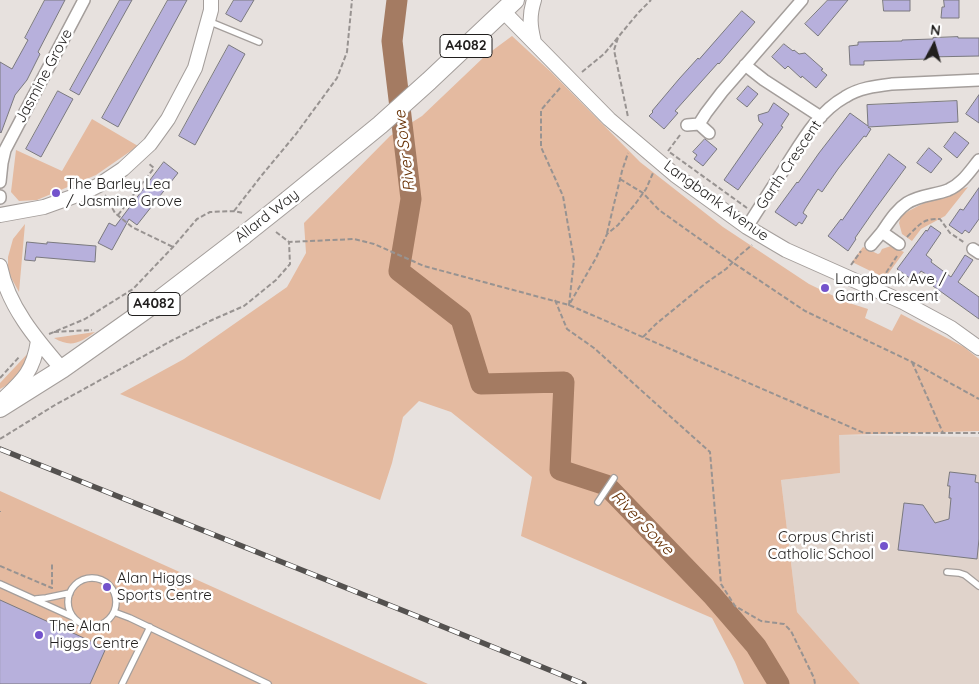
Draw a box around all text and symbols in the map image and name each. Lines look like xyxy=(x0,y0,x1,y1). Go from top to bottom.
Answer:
north arrow xyxy=(909,20,959,70)
text: N xyxy=(929,21,942,40)
street label: Jasmine Grove xyxy=(12,26,76,126)
road number: A4082 xyxy=(440,34,492,58)
water label: River Sowe xyxy=(390,109,420,193)
street label: Garth Crescent xyxy=(752,117,826,213)
street label: Langbank Avenue xyxy=(660,157,772,245)
place label: The Barley Lea / Jasmine Grove xyxy=(66,175,182,210)
street label: Allard Way xyxy=(231,185,303,247)
marker: The Barley Lea / Jasmine Grove xyxy=(50,187,62,199)
place label: Langbank Ave / Garth Crescent xyxy=(835,270,947,305)
marker: Langbank Ave / Garth Crescent xyxy=(819,282,831,294)
road number: A4082 xyxy=(128,292,180,316)
water label: River Sowe xyxy=(607,487,677,559)
place label: Corpus Christi Catholic School xyxy=(768,528,874,563)
marker: Corpus Christi Catholic School xyxy=(878,540,890,552)
place label: Alan Higgs Sports Centre xyxy=(117,569,212,604)
marker: Alan Higgs Sports Centre xyxy=(101,581,113,593)
place label: The Alan Higgs Centre xyxy=(49,617,139,652)
marker: The Alan Higgs Centre xyxy=(33,629,45,641)

